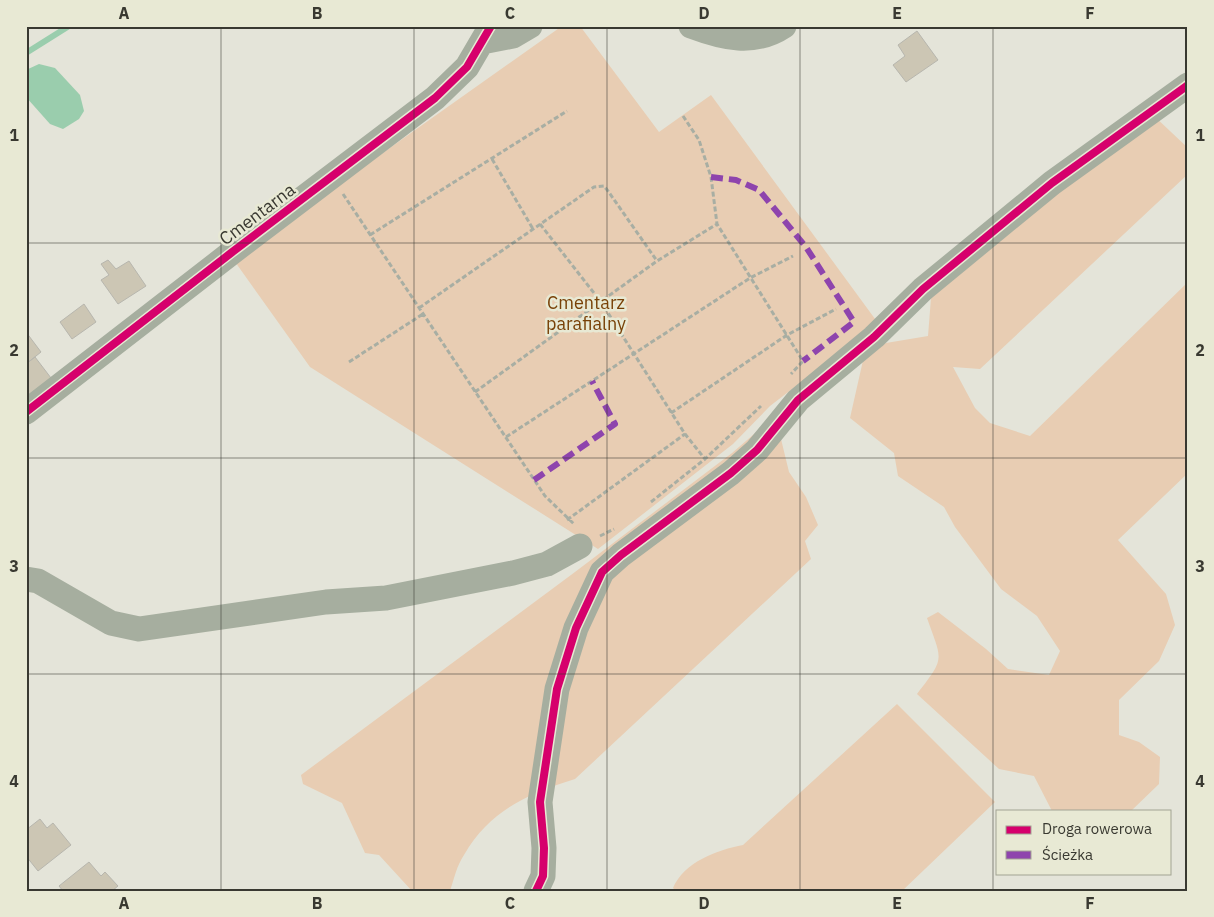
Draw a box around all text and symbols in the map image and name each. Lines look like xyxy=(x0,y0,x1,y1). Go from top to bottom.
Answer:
text: A xyxy=(119,3,130,23)
text: B xyxy=(312,3,323,23)
text: C xyxy=(505,3,515,23)
text: D xyxy=(698,3,710,23)
text: E xyxy=(892,3,902,23)
text: F xyxy=(1085,3,1095,23)
text: 1 xyxy=(9,125,19,145)
text: 1 xyxy=(1195,125,1205,145)
street label: Cmentarna xyxy=(214,178,300,250)
park label: Cmentarz parafialny xyxy=(546,291,626,335)
text: 2 xyxy=(9,340,19,360)
text: 2 xyxy=(1195,340,1205,360)
text: 3 xyxy=(9,556,19,576)
text: 3 xyxy=(1195,556,1205,576)
text: 4 xyxy=(9,771,19,791)
text: 4 xyxy=(1195,771,1205,791)
legend xyxy=(996,810,1172,874)
text: Droga rowerowa xyxy=(1042,819,1152,838)
text: Ścieżka xyxy=(1042,845,1093,864)
text: A xyxy=(119,893,130,913)
text: B xyxy=(312,893,323,913)
text: C xyxy=(505,893,515,913)
text: D xyxy=(698,893,710,913)
text: E xyxy=(892,893,902,913)
text: F xyxy=(1085,893,1095,913)

